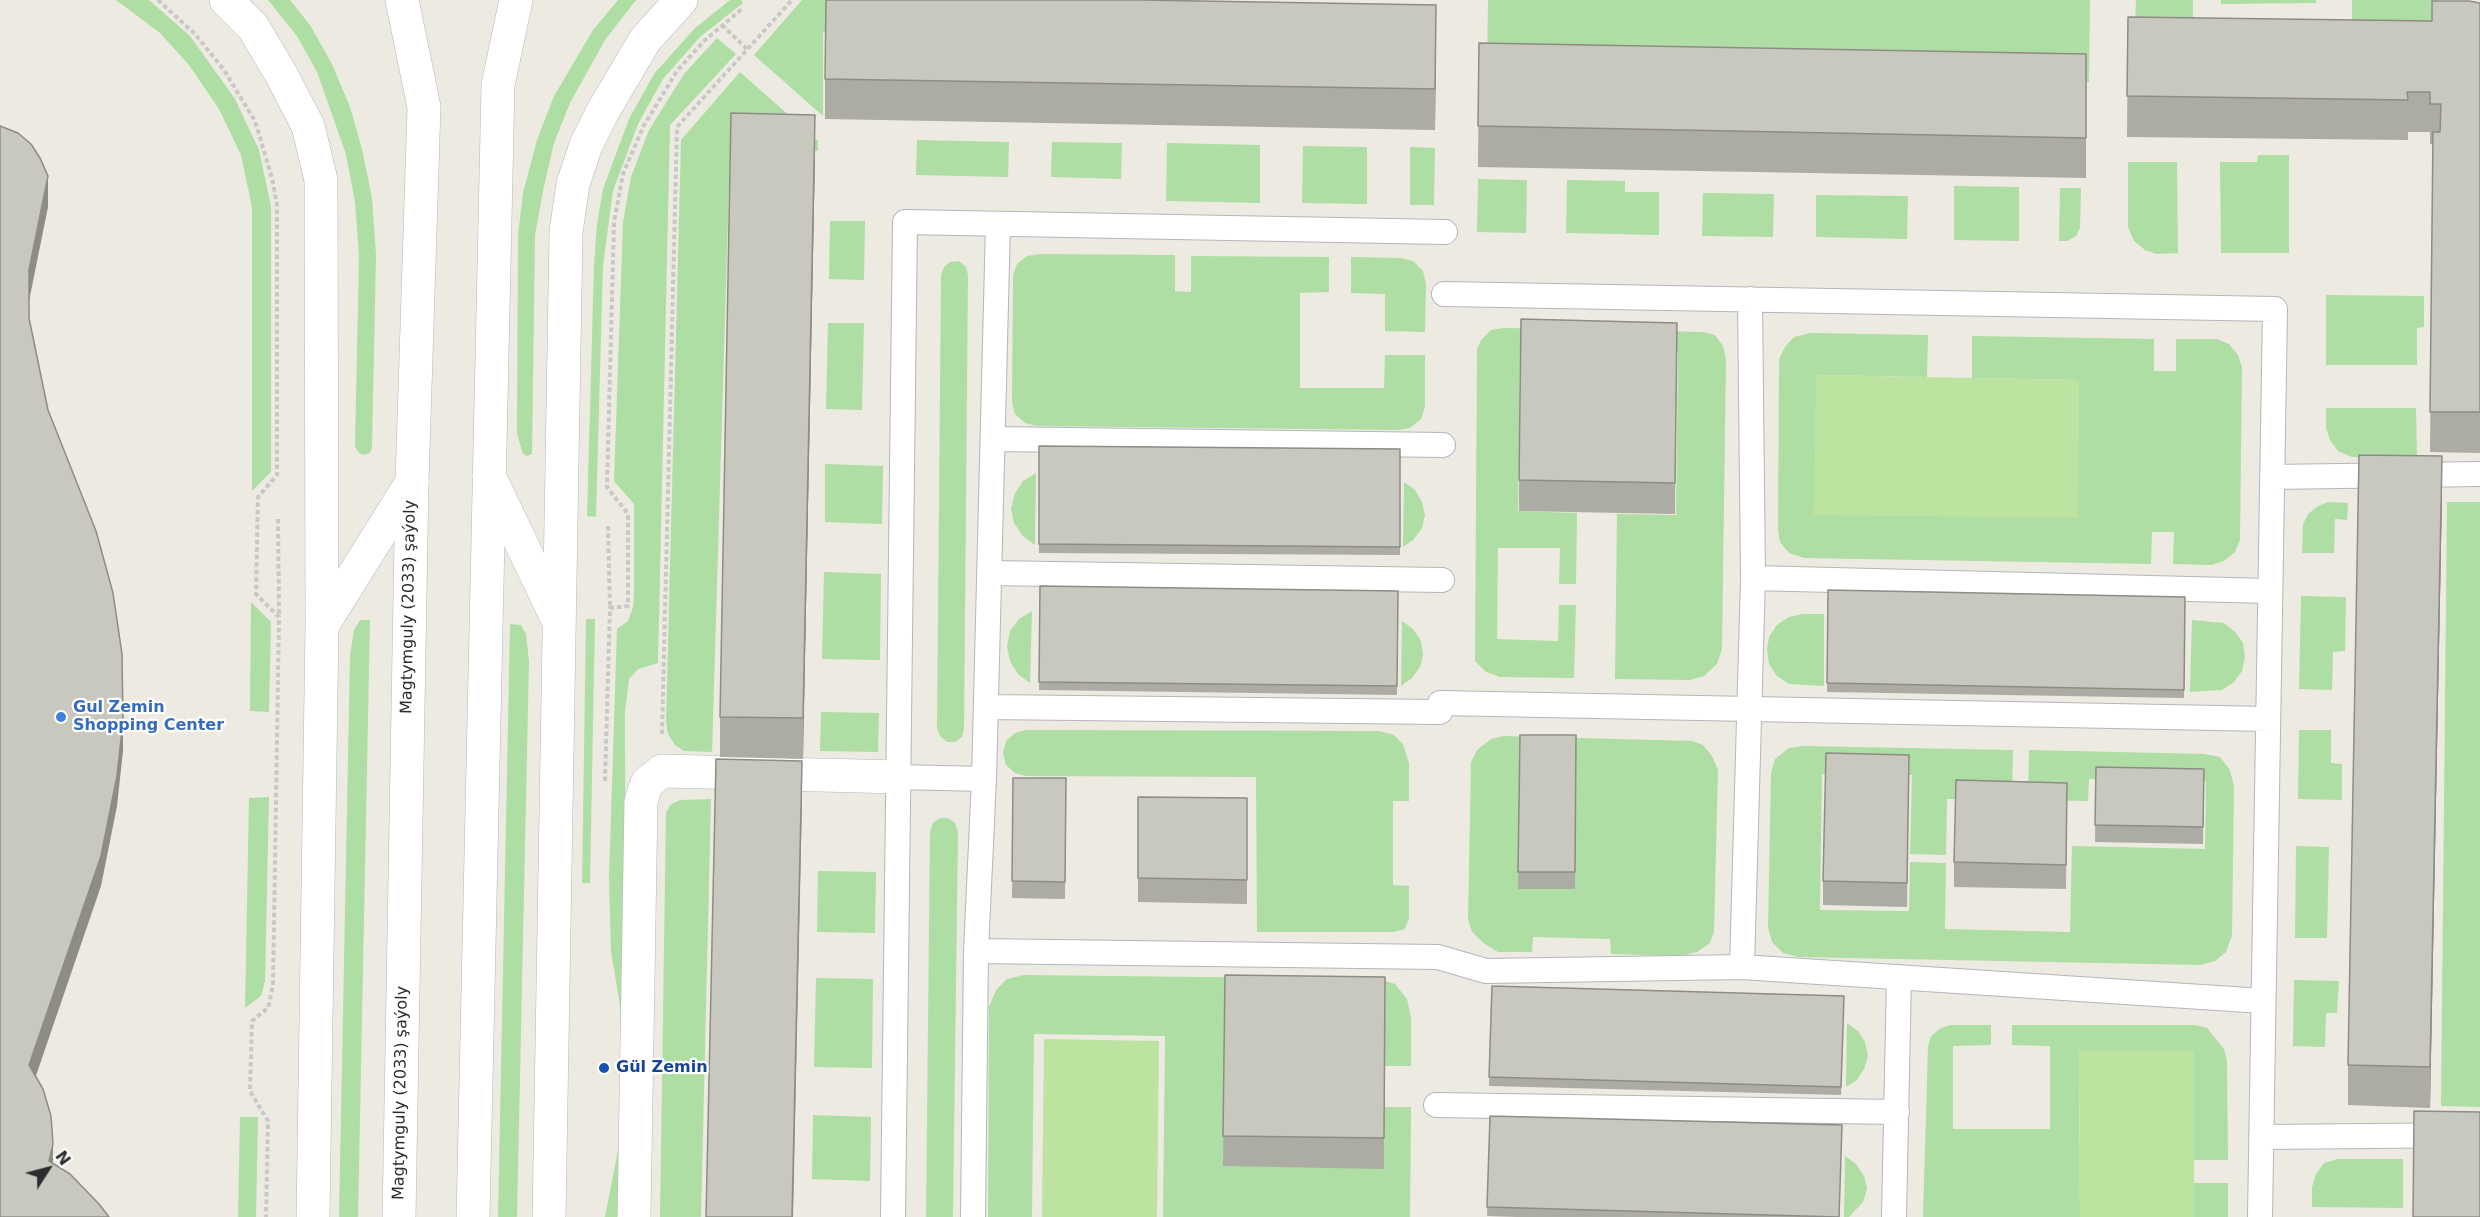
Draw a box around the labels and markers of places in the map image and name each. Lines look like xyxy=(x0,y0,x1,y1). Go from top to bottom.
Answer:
place label: Gul Zemin Shopping Center xyxy=(73,698,224,736)
marker: Gul Zemin Shopping Center xyxy=(54,710,68,724)
place label: Gül Zemin xyxy=(616,1058,708,1078)
marker: Gül Zemin xyxy=(597,1061,611,1075)

